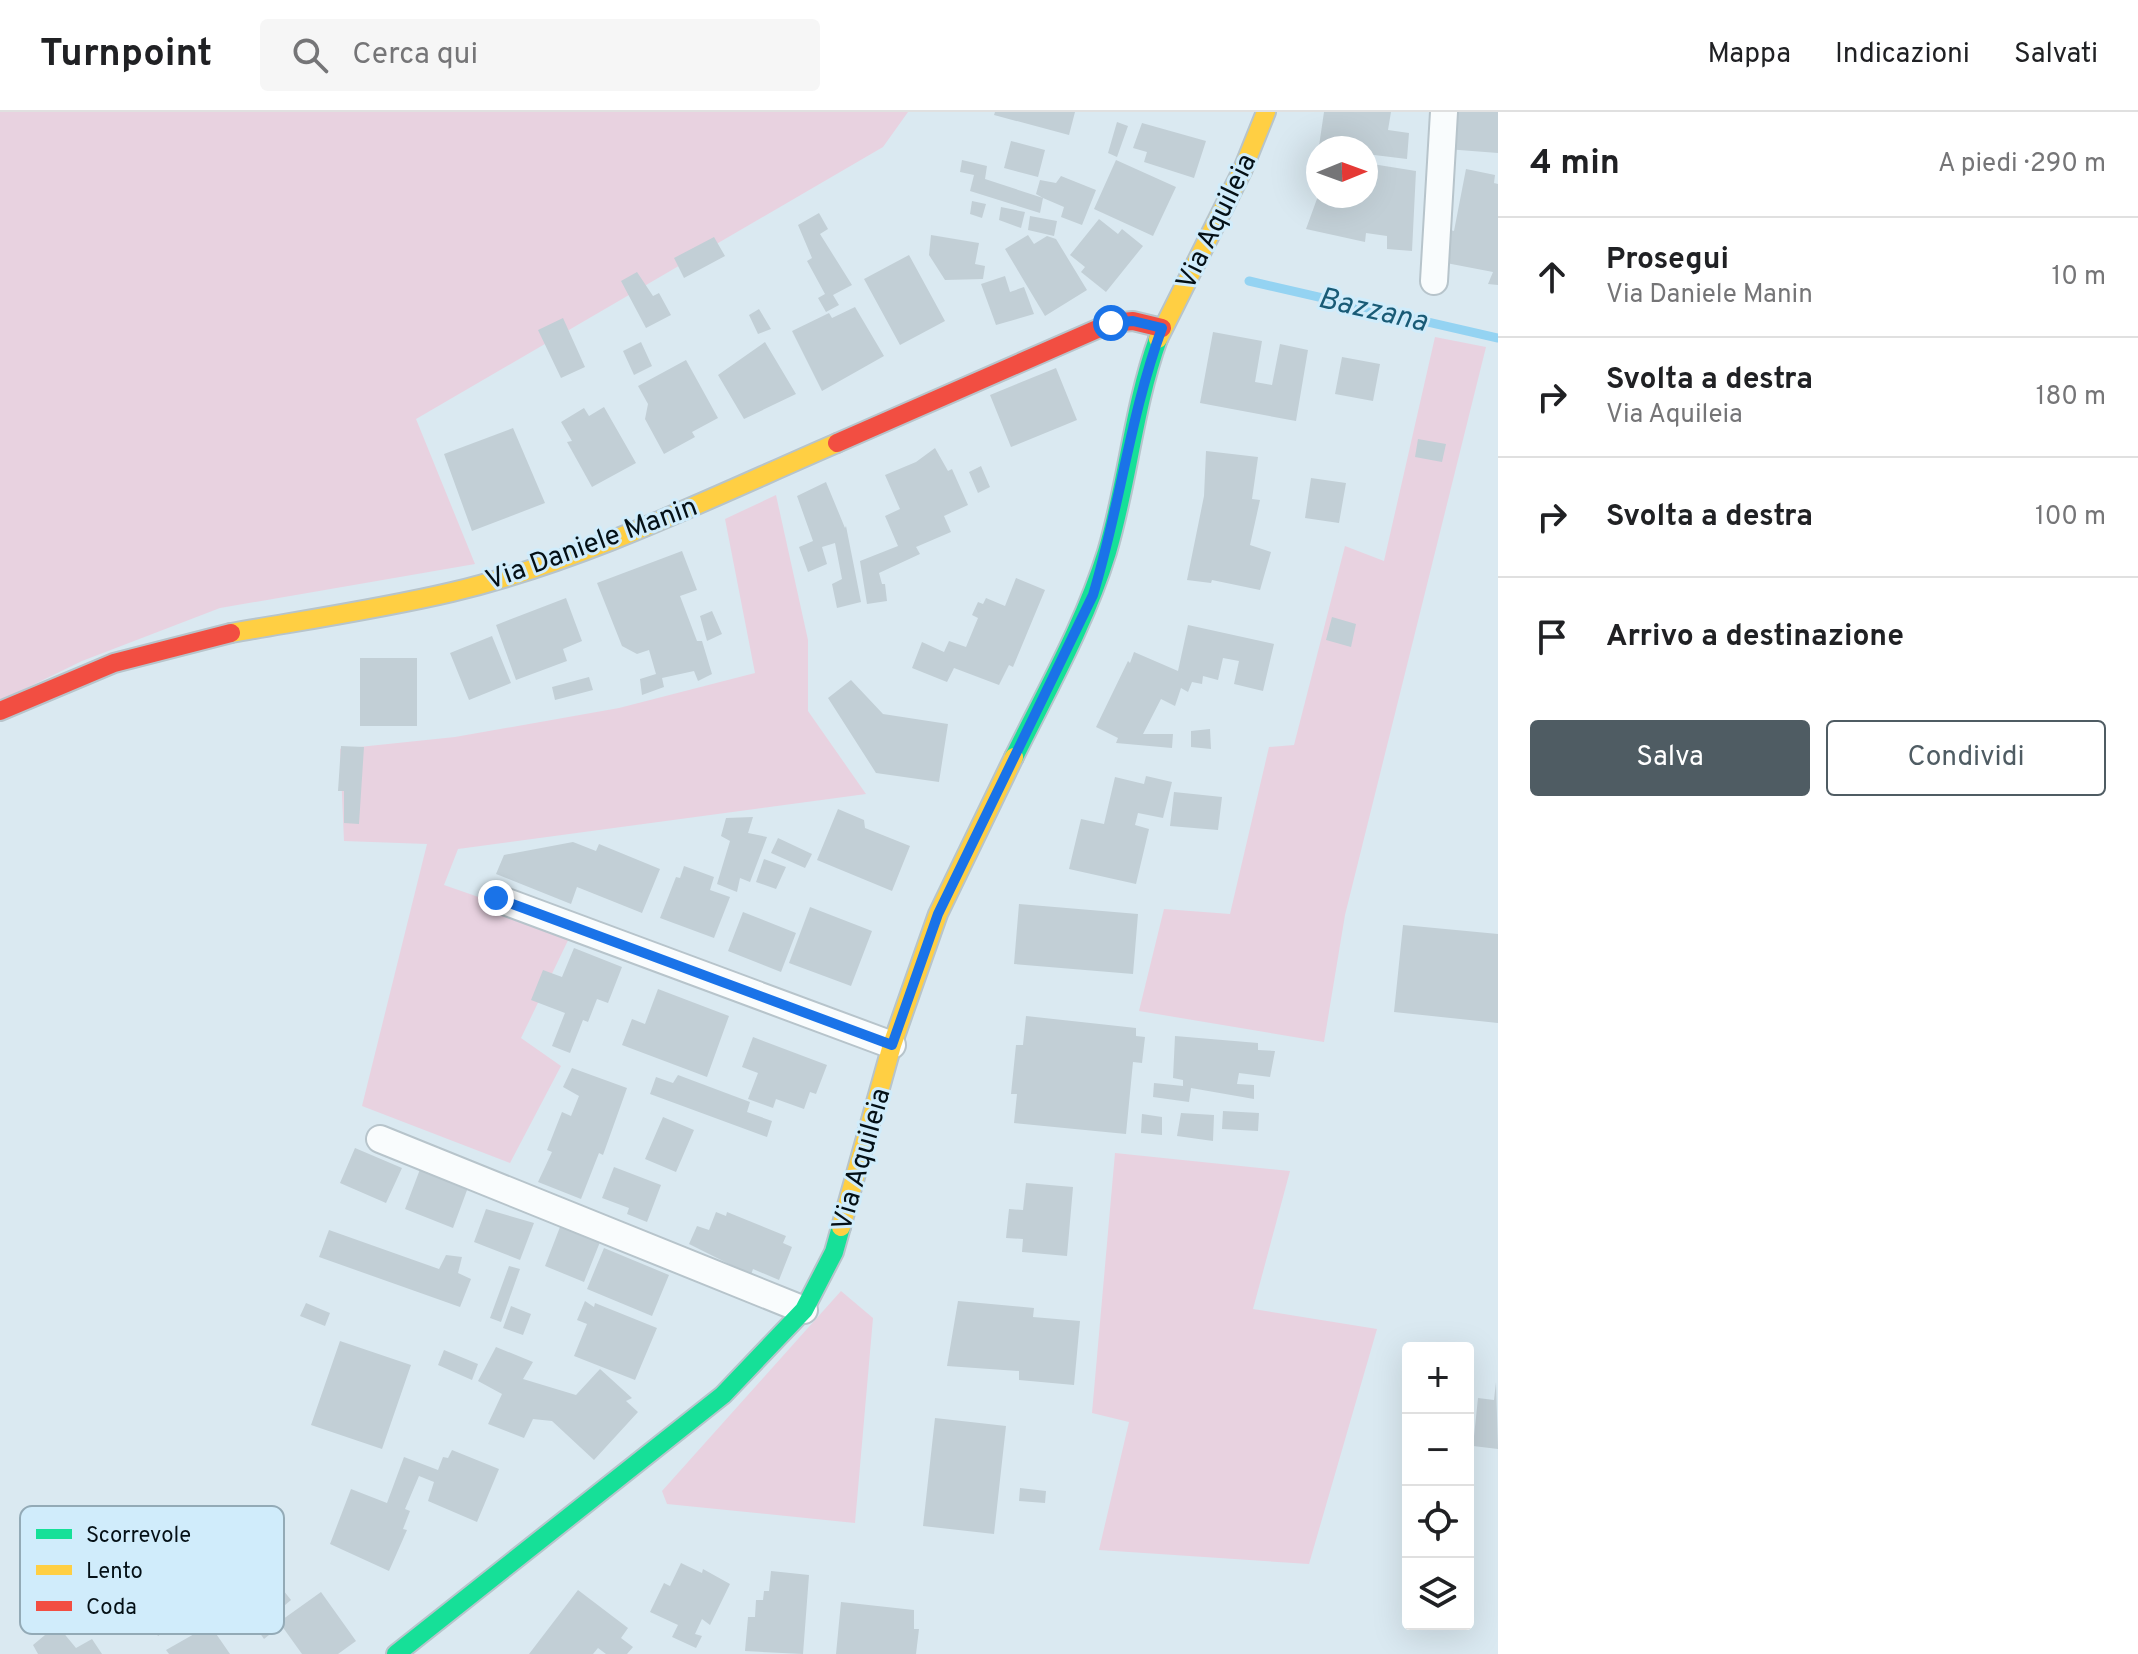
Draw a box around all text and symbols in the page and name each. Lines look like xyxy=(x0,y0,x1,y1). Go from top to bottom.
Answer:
search box xyxy=(260,19,820,91)
text: Turnpoint xyxy=(40,31,212,80)
icon: search xyxy=(288,33,332,77)
text: Cerca qui xyxy=(352,37,478,74)
text: Mappa xyxy=(1708,37,1791,73)
text: Indicazioni xyxy=(1835,37,1970,73)
text: Salvati xyxy=(2014,37,2098,73)
north arrow xyxy=(1306,136,1378,208)
text: 4 min xyxy=(1530,143,1620,186)
street label: Via Aquileia xyxy=(1169,148,1266,296)
text: A piedi · 290 m xyxy=(1938,148,2106,181)
text: Prosegui xyxy=(1606,242,1729,279)
icon: ahead xyxy=(1530,255,1574,299)
text: 10 m xyxy=(2051,261,2106,294)
text: Via Daniele Manin xyxy=(1606,279,1813,312)
water label: Bazzana xyxy=(1314,281,1431,342)
route start xyxy=(1093,305,1129,341)
text: Svolta a destra xyxy=(1606,362,1813,399)
icon: right xyxy=(1530,375,1574,419)
text: 180 m xyxy=(2036,381,2106,414)
text: Via Aquileia xyxy=(1606,399,1743,432)
street label: Via Daniele Manin xyxy=(481,490,703,600)
icon: right xyxy=(1530,495,1574,539)
text: Svolta a destra xyxy=(1606,499,1813,536)
text: 100 m xyxy=(2035,501,2106,534)
icon: arrive xyxy=(1530,615,1574,659)
text: Arrivo a destinazione xyxy=(1606,619,1904,656)
button: Salva xyxy=(1530,720,1810,796)
button: Condividi xyxy=(1826,720,2106,796)
route end xyxy=(478,880,514,916)
street label: Via Aquileia xyxy=(825,1084,900,1236)
map controls xyxy=(1402,1342,1474,1630)
button: + xyxy=(1402,1342,1474,1414)
button: − xyxy=(1402,1414,1474,1486)
button: locate xyxy=(1402,1486,1474,1558)
legend xyxy=(20,1506,284,1634)
text: Scorrevole xyxy=(86,1523,191,1550)
button: layers xyxy=(1402,1558,1474,1630)
text: Lento xyxy=(86,1559,143,1586)
text: Coda xyxy=(86,1595,137,1622)

